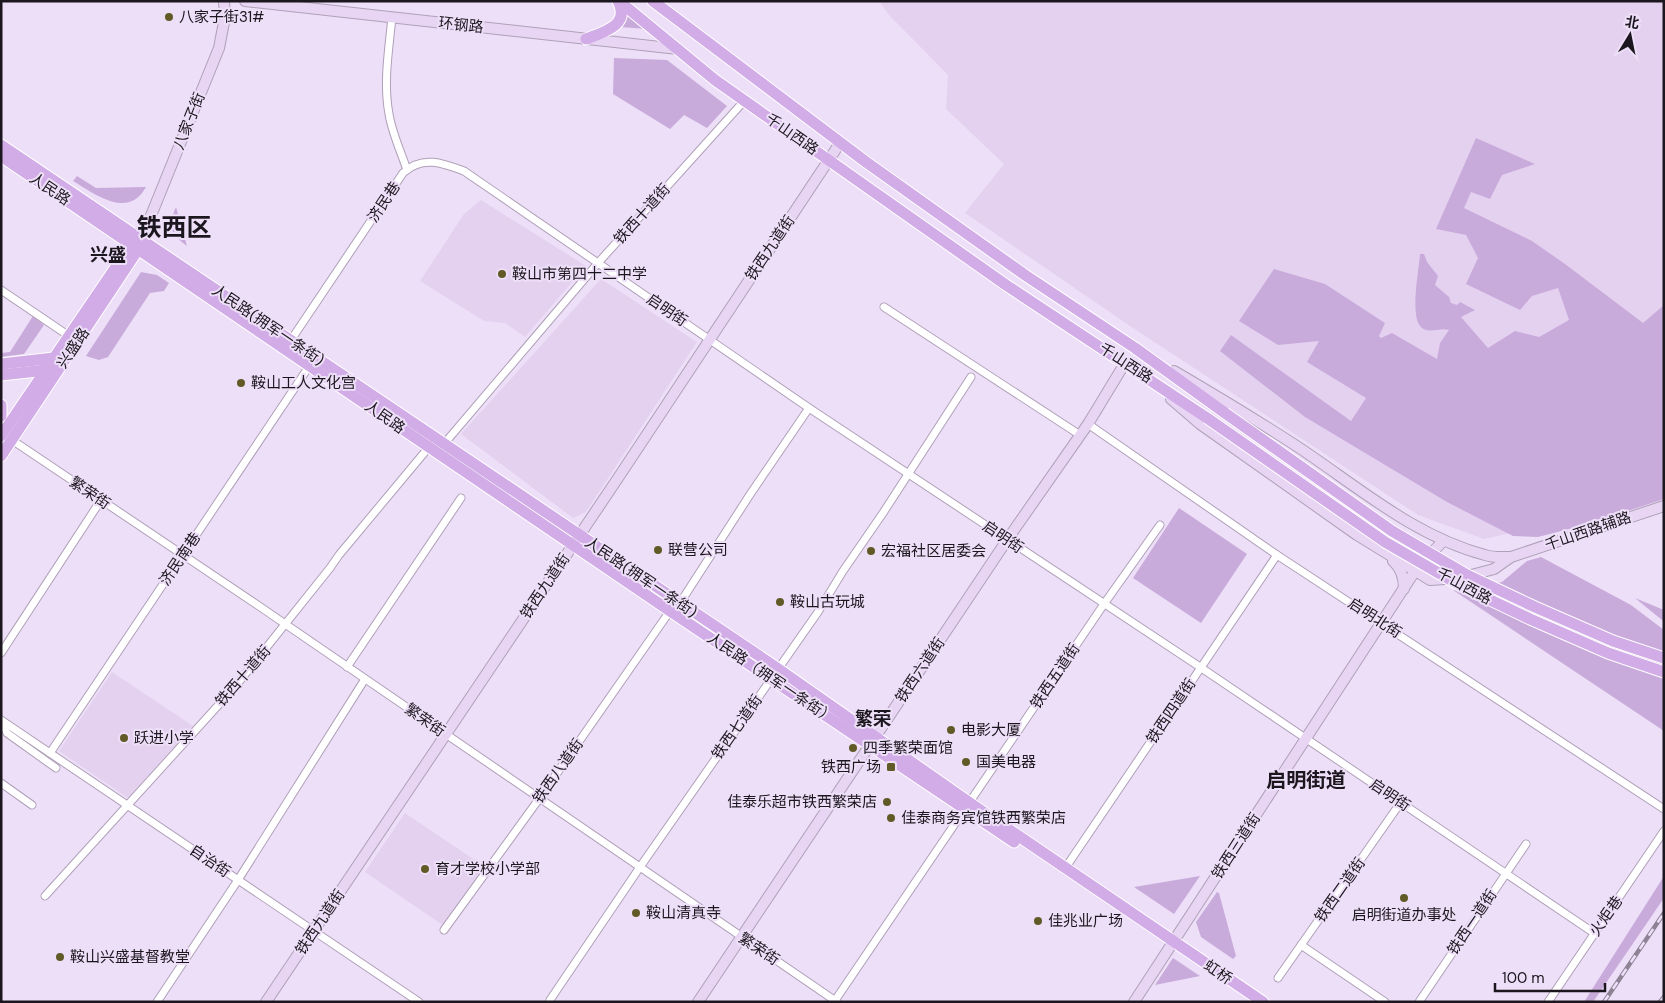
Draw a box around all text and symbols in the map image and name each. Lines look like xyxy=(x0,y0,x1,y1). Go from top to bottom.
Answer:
place label: 八家子街31# xyxy=(179,7,264,27)
north arrow xyxy=(1605,10,1655,60)
marker: 八家子街31# xyxy=(163,11,175,23)
text: 北 xyxy=(1624,12,1641,32)
street label: 环钢路 xyxy=(438,13,484,37)
street label: 八家子街 xyxy=(168,89,210,153)
street label: 千山西路 xyxy=(762,109,822,159)
street label: 人民路 xyxy=(26,168,74,210)
street label: 济民巷 xyxy=(363,178,405,226)
street label: 铁西十道街 xyxy=(609,179,675,249)
district label: 铁西区 xyxy=(136,211,212,244)
street label: 铁西九道街 xyxy=(741,211,799,285)
district label: 兴盛 xyxy=(90,243,126,267)
place label: 鞍山市第四十二中学 xyxy=(512,264,647,284)
marker: 鞍山市第四十二中学 xyxy=(496,268,508,280)
street label: 人民路(拥军一条街) xyxy=(208,280,328,370)
street label: 启明街 xyxy=(643,289,691,331)
street label: 兴盛路 xyxy=(52,324,94,372)
street label: 千山西路 xyxy=(1095,338,1157,388)
place label: 鞍山工人文化宫 xyxy=(251,373,356,393)
marker: 鞍山工人文化宫 xyxy=(235,377,247,389)
street label: 人民路 xyxy=(361,396,409,438)
street label: 繁荣街 xyxy=(66,472,114,514)
street label: 千山西路辅路 xyxy=(1542,507,1634,555)
street label: 启明街 xyxy=(979,516,1027,558)
street label: 济民南巷 xyxy=(155,529,205,589)
street label: 人民路(拥军一条街) xyxy=(581,532,701,622)
place label: 联营公司 xyxy=(668,540,728,560)
place label: 宏福社区居委会 xyxy=(881,541,986,561)
marker: 联营公司 xyxy=(652,544,664,556)
marker: 宏福社区居委会 xyxy=(865,545,877,557)
street label: 铁西九道街 xyxy=(516,549,574,623)
street label: 千山西路 xyxy=(1433,563,1495,609)
place label: 鞍山古玩城 xyxy=(790,592,865,612)
street label: 启明北街 xyxy=(1344,593,1406,643)
marker: 鞍山古玩城 xyxy=(774,596,786,608)
street label: 人民路（拥军一条街） xyxy=(703,628,839,728)
street label: 铁西六道街 xyxy=(891,633,949,707)
street label: 铁西五道街 xyxy=(1026,639,1084,713)
street label: 铁西十道街 xyxy=(211,641,275,711)
street label: 铁西四道街 xyxy=(1142,674,1200,748)
street label: 铁西七道街 xyxy=(707,691,767,763)
street label: 繁荣街 xyxy=(401,699,449,741)
district label: 繁荣 xyxy=(855,707,892,731)
place label: 电影大厦 xyxy=(961,720,1021,740)
marker: 电影大厦 xyxy=(945,724,957,736)
place label: 跃进小学 xyxy=(134,728,194,748)
marker: 跃进小学 xyxy=(118,732,130,744)
street label: 铁西八道街 xyxy=(528,735,588,807)
place label: 四季繁荣面馆 xyxy=(863,738,953,758)
marker: 四季繁荣面馆 xyxy=(847,742,859,754)
place label: 国美电器 xyxy=(976,752,1036,772)
marker: 国美电器 xyxy=(960,756,972,768)
place label: 铁西广场 xyxy=(821,757,881,777)
marker: 铁西广场 xyxy=(885,761,897,773)
district label: 启明街道 xyxy=(1266,767,1346,793)
street label: 启明街 xyxy=(1366,774,1414,816)
place label: 佳泰乐超市铁西繁荣店 xyxy=(727,792,877,812)
marker: 佳泰乐超市铁西繁荣店 xyxy=(881,796,893,808)
place label: 佳泰商务宾馆铁西繁荣店 xyxy=(901,808,1066,828)
street label: 铁西三道街 xyxy=(1207,809,1265,883)
marker: 佳泰商务宾馆铁西繁荣店 xyxy=(885,812,897,824)
street label: 自治街 xyxy=(186,840,234,882)
street label: 铁西二道街 xyxy=(1310,854,1370,926)
place label: 育才学校小学部 xyxy=(435,859,540,879)
marker: 育才学校小学部 xyxy=(419,863,431,875)
street label: 铁西九道街 xyxy=(291,885,349,959)
street label: 铁西一道街 xyxy=(1443,885,1501,959)
marker: 启明街道办事处 xyxy=(1398,892,1410,904)
street label: 火炬巷 xyxy=(1585,892,1627,940)
place label: 鞍山清真寺 xyxy=(646,903,721,923)
place label: 启明街道办事处 xyxy=(1351,905,1457,925)
marker: 鞍山清真寺 xyxy=(630,907,642,919)
place label: 佳兆业广场 xyxy=(1048,911,1123,931)
marker: 佳兆业广场 xyxy=(1032,915,1044,927)
street label: 繁荣街 xyxy=(735,928,783,970)
place label: 鞍山兴盛基督教堂 xyxy=(70,947,190,967)
marker: 鞍山兴盛基督教堂 xyxy=(54,951,66,963)
street label: 虹桥 xyxy=(1200,955,1236,989)
scale bar xyxy=(1495,960,1605,992)
text: 100 m xyxy=(1502,968,1545,988)

